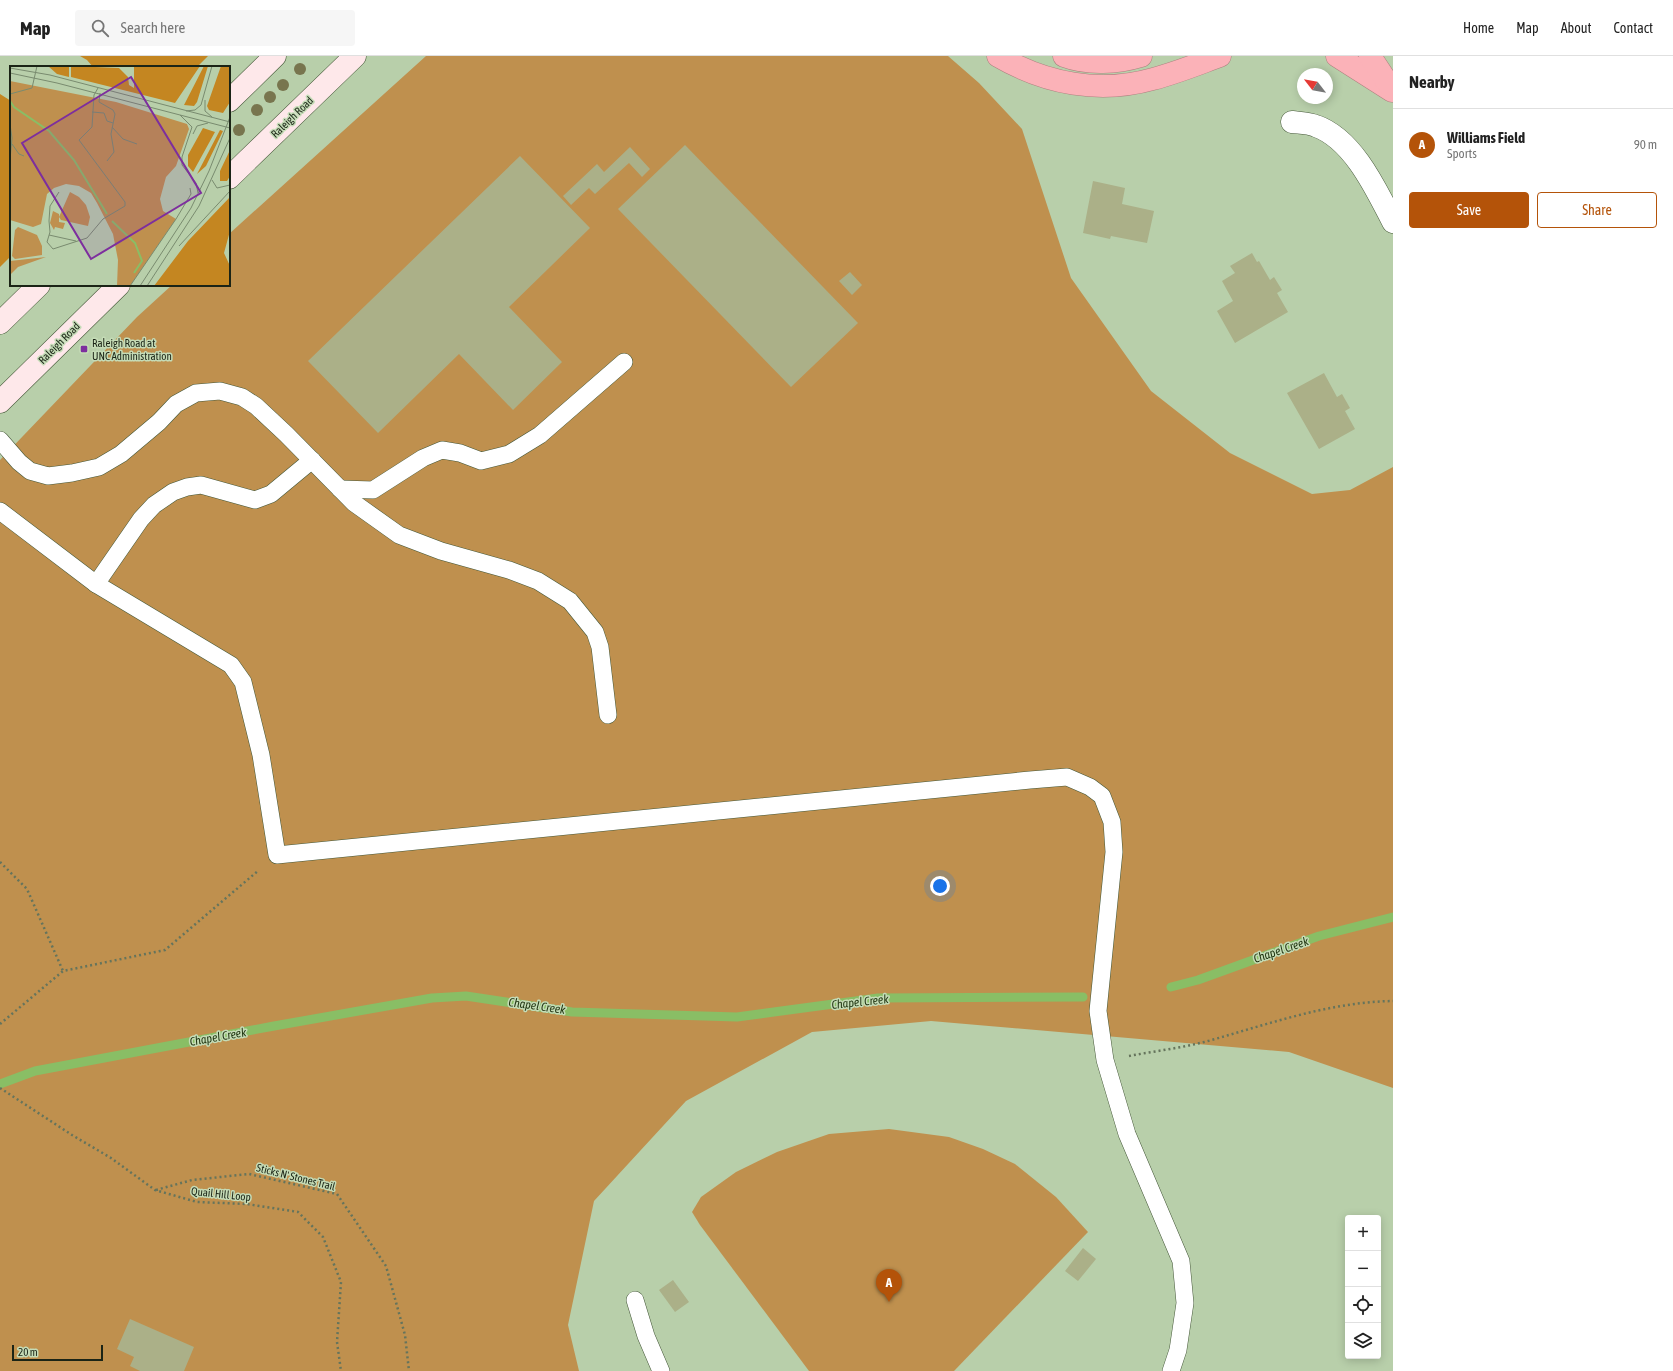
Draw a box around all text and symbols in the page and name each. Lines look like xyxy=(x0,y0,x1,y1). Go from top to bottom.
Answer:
search box xyxy=(75,10,355,46)
text: Map xyxy=(20,17,51,39)
icon: search xyxy=(89,17,111,39)
text: Search here xyxy=(121,19,185,36)
text: Home xyxy=(1463,20,1494,36)
text: Map xyxy=(1516,20,1539,36)
text: About xyxy=(1561,20,1592,36)
text: Contact xyxy=(1614,20,1653,36)
inset map xyxy=(10,66,230,286)
north arrow xyxy=(1297,68,1333,104)
text: Nearby xyxy=(1409,72,1455,92)
street label: Raleigh Road xyxy=(269,94,315,140)
text: Williams Field xyxy=(1447,129,1525,146)
text: A xyxy=(1419,137,1425,152)
text: 90 m xyxy=(1634,137,1657,152)
text: Sports xyxy=(1447,146,1477,161)
button: Save xyxy=(1409,192,1529,228)
button: Share xyxy=(1537,192,1657,228)
street label: Raleigh Road xyxy=(36,320,82,366)
place label: Raleigh Road at UNC Administration xyxy=(92,337,172,362)
marker: Raleigh Road at UNC Administration xyxy=(79,344,89,354)
your location xyxy=(930,876,950,896)
water label: Chapel Creek xyxy=(1252,934,1311,966)
water label: Chapel Creek xyxy=(831,992,890,1012)
water label: Chapel Creek xyxy=(508,995,567,1017)
water label: Chapel Creek xyxy=(189,1025,248,1049)
street label: Sticks N' Stones Trail xyxy=(255,1161,337,1193)
street label: Quail Hill Loop xyxy=(191,1185,251,1203)
map controls xyxy=(1345,1215,1381,1359)
button: + xyxy=(1345,1215,1381,1251)
button: − xyxy=(1345,1251,1381,1287)
pin: A xyxy=(876,1269,902,1302)
button: locate xyxy=(1345,1287,1381,1323)
button: layers xyxy=(1345,1323,1381,1359)
scale bar xyxy=(12,1343,103,1362)
text: 20 m xyxy=(18,1346,38,1358)

